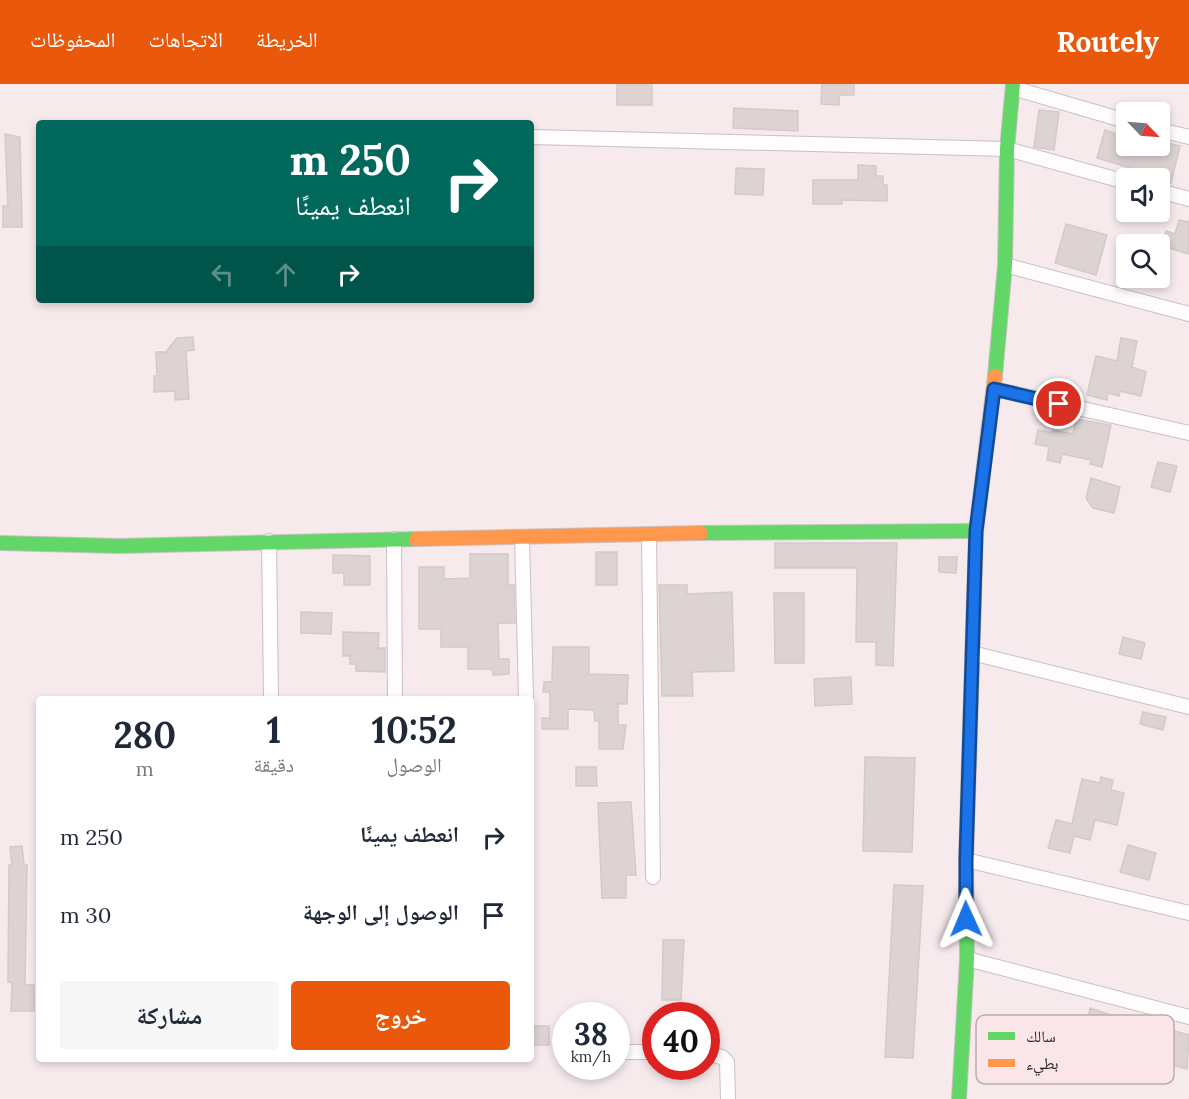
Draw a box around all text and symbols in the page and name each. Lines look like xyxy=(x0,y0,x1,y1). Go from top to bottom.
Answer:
text: Routely xyxy=(1057,24,1159,60)
text: المحفوظات xyxy=(30,26,115,53)
text: الاتجاهات xyxy=(148,26,223,53)
text: الخريطة xyxy=(256,26,318,53)
north arrow xyxy=(1116,102,1170,156)
map controls xyxy=(1116,102,1170,288)
text: 250 m xyxy=(290,133,411,187)
icon: right xyxy=(432,144,510,222)
button: sound xyxy=(1116,168,1170,222)
text: انعطف يمينًا xyxy=(295,188,411,222)
button: search xyxy=(1116,234,1170,288)
icon: left xyxy=(206,258,239,291)
icon: ahead xyxy=(269,258,302,291)
icon: right xyxy=(332,258,365,291)
pin xyxy=(1033,378,1084,429)
icon: arrive xyxy=(1042,387,1075,420)
text: 1 xyxy=(266,707,281,753)
text: 10:52 xyxy=(371,707,457,753)
text: 280 xyxy=(113,712,176,758)
text: دقيقة xyxy=(253,752,294,777)
text: الوصول xyxy=(386,752,442,777)
text: m xyxy=(136,756,154,781)
text: انعطف يمينًا xyxy=(360,820,459,848)
icon: right xyxy=(477,821,510,854)
text: 250 m xyxy=(60,823,123,851)
position arrow xyxy=(934,887,998,951)
text: الوصول إلى الوجهة xyxy=(303,898,459,926)
icon: arrive xyxy=(477,899,510,932)
text: 30 m xyxy=(60,901,111,929)
button: مشاركة xyxy=(60,981,279,1050)
button: خروج xyxy=(291,981,510,1050)
speed limit sign: 40 xyxy=(642,1002,720,1080)
text: 38 xyxy=(574,1015,608,1053)
legend xyxy=(976,1015,1174,1084)
text: سالك xyxy=(1026,1026,1056,1046)
text: km/h xyxy=(571,1047,611,1066)
text: بطيء xyxy=(1026,1053,1058,1076)

